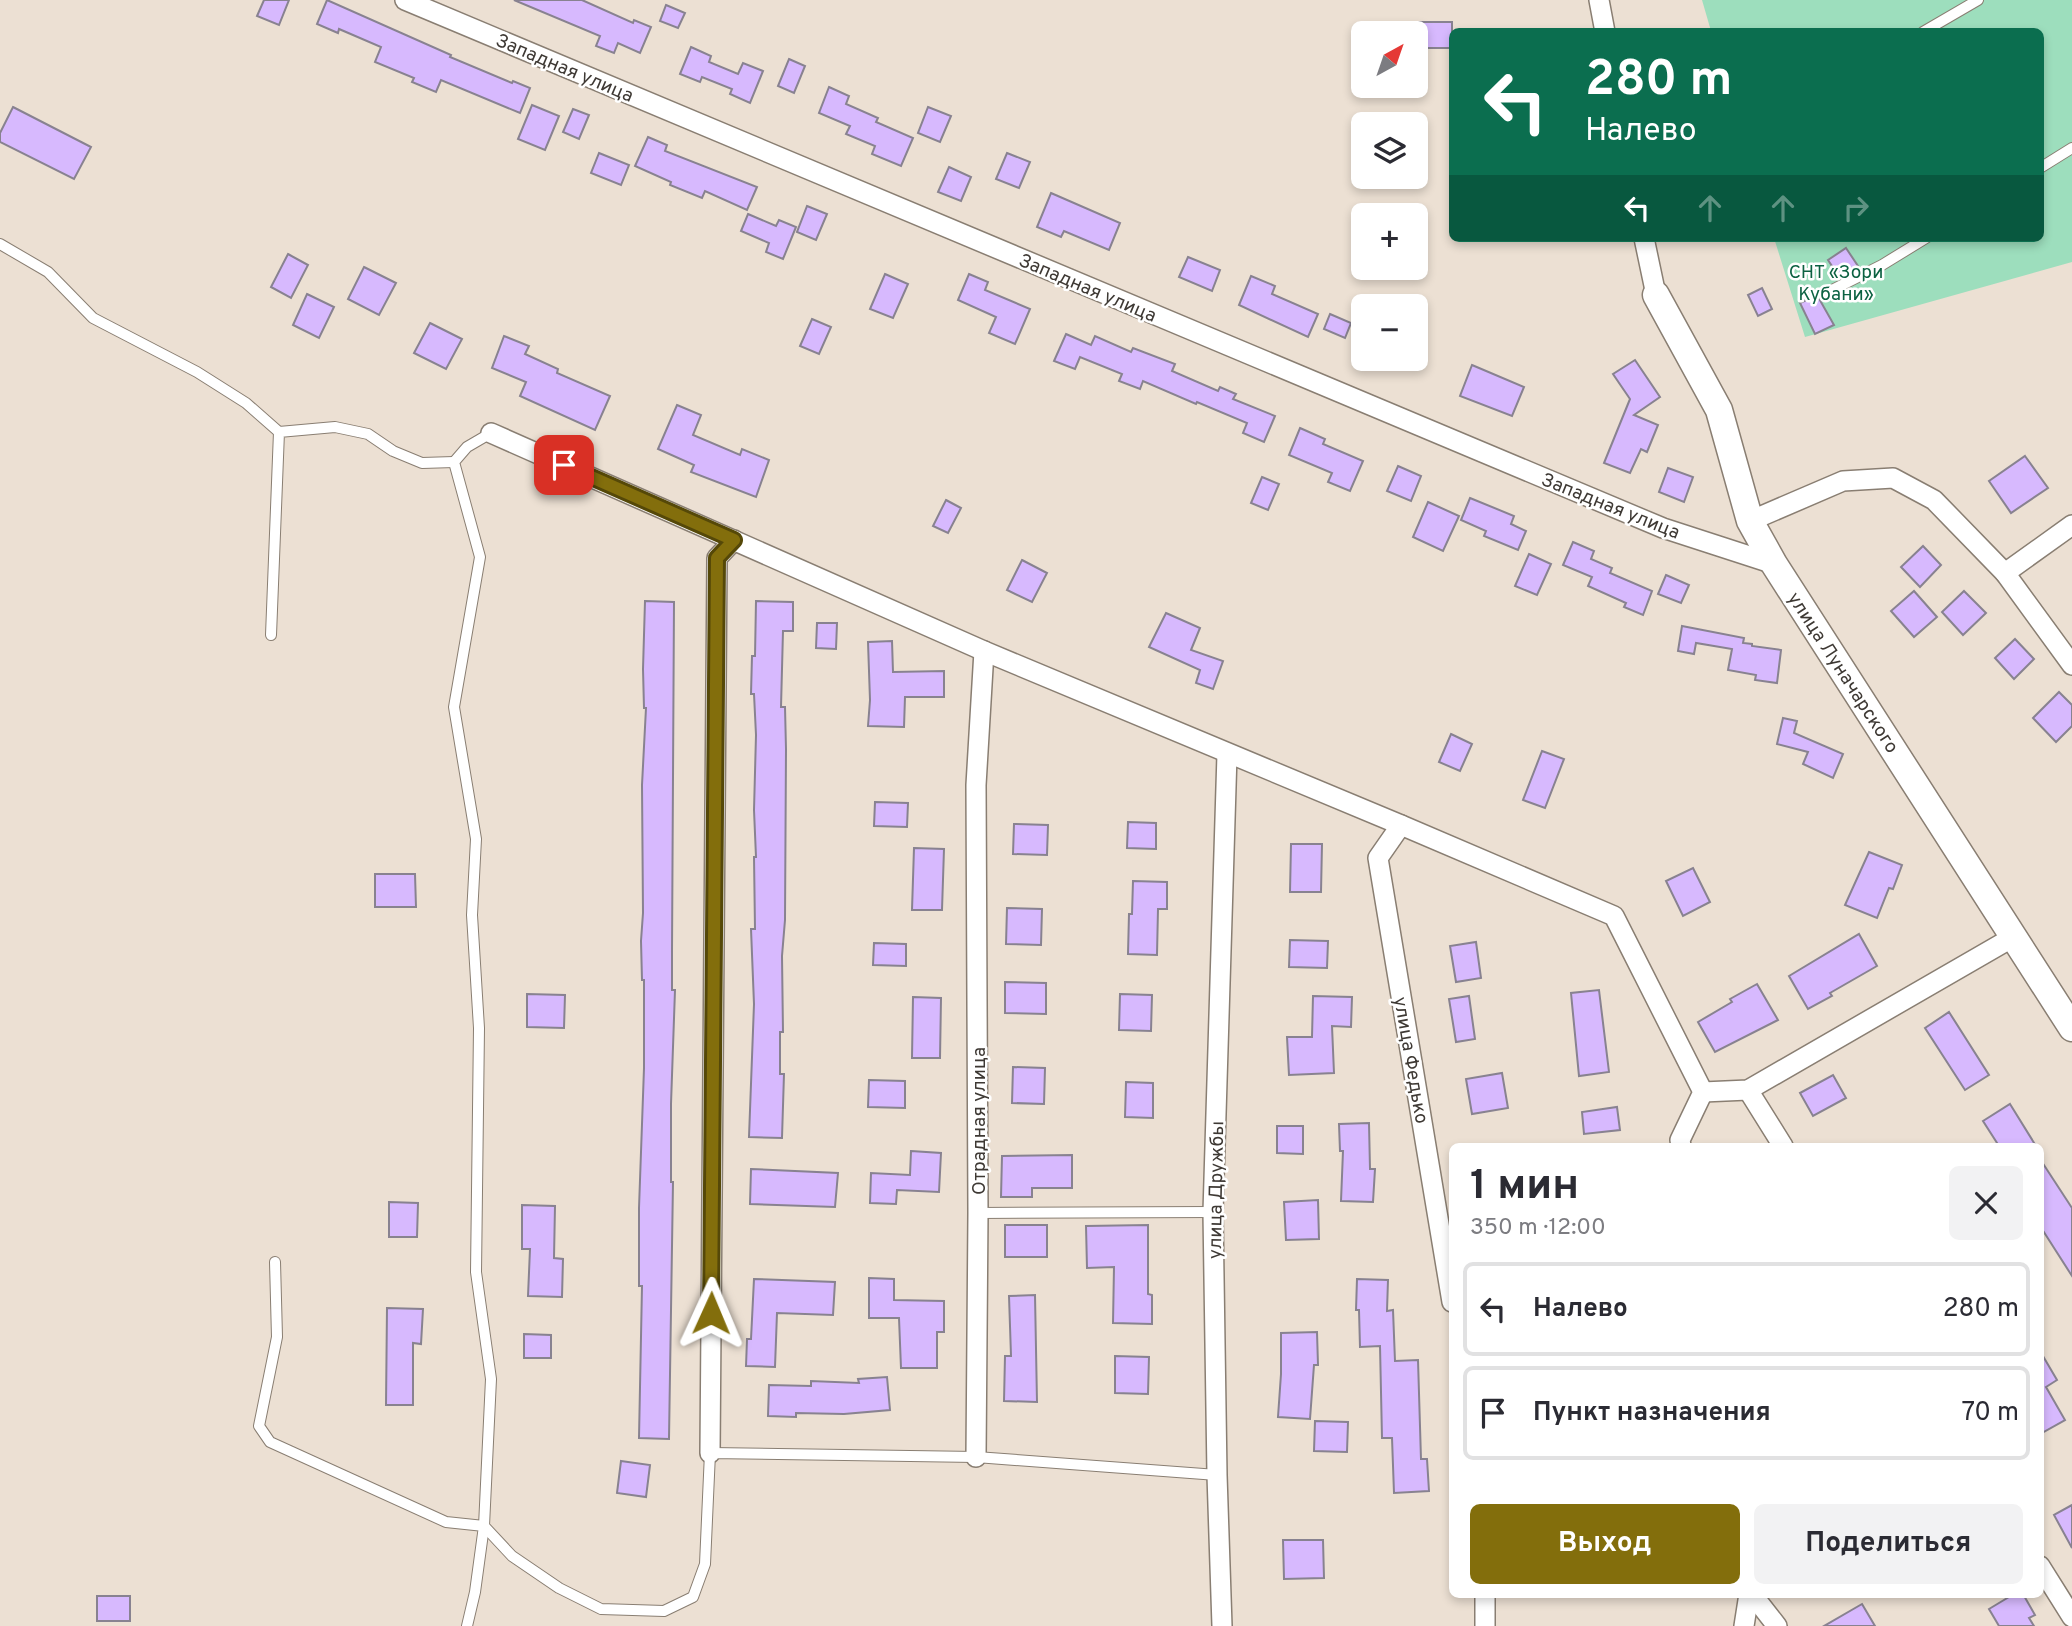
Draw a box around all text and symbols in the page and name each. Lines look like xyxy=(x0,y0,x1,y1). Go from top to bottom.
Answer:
north arrow xyxy=(1351,21,1428,98)
map controls xyxy=(1351,21,1428,371)
street label: Западная улица xyxy=(492,29,637,109)
text: 280 m xyxy=(1585,51,1732,113)
icon: left xyxy=(1470,56,1561,147)
button: layers xyxy=(1351,112,1428,189)
text: Налево xyxy=(1585,112,1697,152)
icon: left xyxy=(1618,189,1656,227)
icon: ahead xyxy=(1691,189,1729,227)
icon: ahead xyxy=(1764,189,1802,227)
icon: right xyxy=(1837,189,1875,227)
button: + xyxy=(1351,203,1428,280)
street label: Западная улица xyxy=(1015,249,1160,329)
park label: СНТ «Зори Кубани» xyxy=(1789,261,1883,307)
button: − xyxy=(1351,294,1428,371)
pin xyxy=(534,435,594,495)
icon: arrive xyxy=(545,446,583,484)
street label: Западная улица xyxy=(1537,468,1683,546)
street label: улица Луначарского xyxy=(1781,588,1903,758)
street label: улица Федько xyxy=(1387,995,1433,1126)
street label: Отрадная улица xyxy=(968,1047,992,1195)
street label: улица Дружбы xyxy=(1204,1121,1230,1259)
text: 1 мин xyxy=(1470,1161,1579,1214)
button: close xyxy=(1949,1166,2023,1240)
text: 350 m · 12:00 xyxy=(1470,1214,1606,1243)
position arrow xyxy=(674,1276,748,1350)
icon: left xyxy=(1474,1290,1512,1328)
text: Налево xyxy=(1533,1293,1628,1326)
text: 280 m xyxy=(1943,1293,2019,1326)
icon: arrive xyxy=(1474,1394,1512,1432)
text: Пункт назначения xyxy=(1533,1397,1771,1430)
text: 70 m xyxy=(1961,1397,2019,1430)
button: Выход xyxy=(1470,1504,1740,1584)
button: Поделиться xyxy=(1754,1504,2023,1584)

